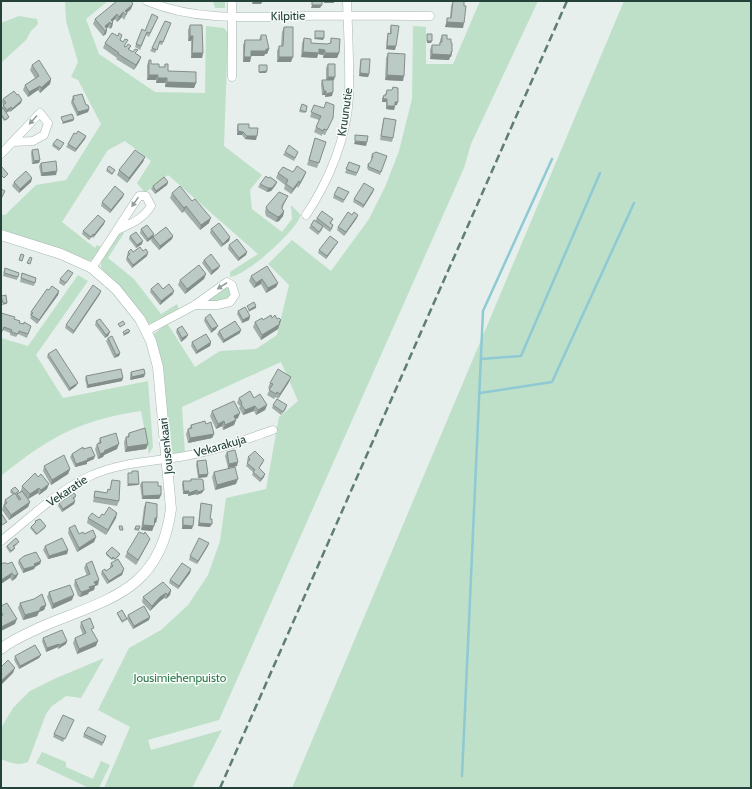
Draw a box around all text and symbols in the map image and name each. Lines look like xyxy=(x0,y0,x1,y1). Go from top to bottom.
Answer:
street label: Kilpitie xyxy=(271,8,305,23)
street label: Kruunutie xyxy=(334,87,355,137)
one-way arrow xyxy=(29,115,38,125)
one-way arrow xyxy=(131,197,139,207)
one-way arrow xyxy=(216,282,228,289)
street label: Jousenkaari xyxy=(155,417,176,476)
street label: Vekarakuja xyxy=(192,431,248,460)
street label: Vekaratie xyxy=(43,472,90,510)
park label: Jousimiehenpuisto xyxy=(133,670,227,685)

